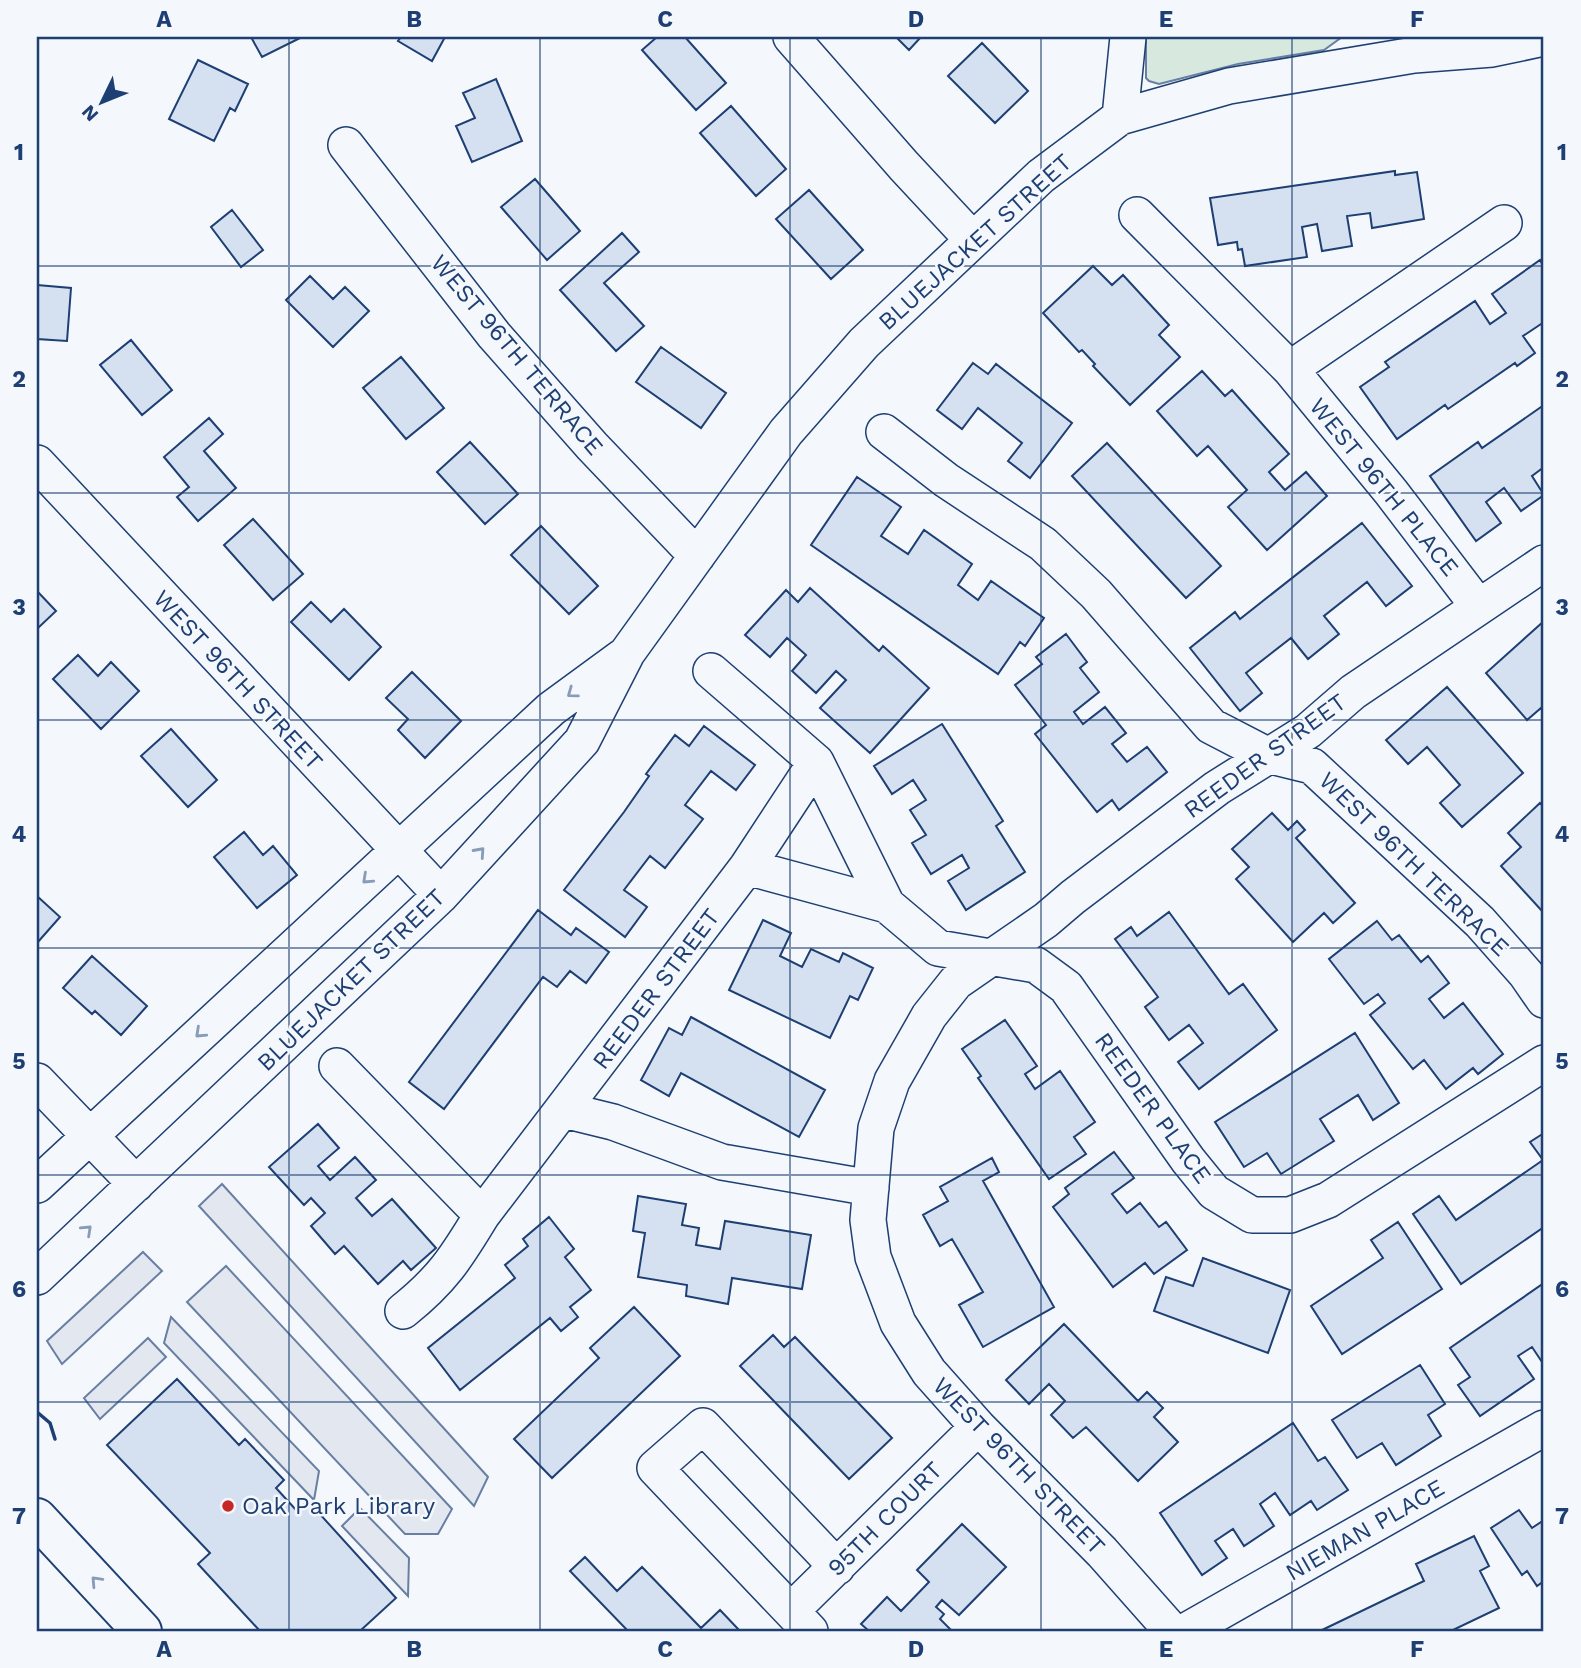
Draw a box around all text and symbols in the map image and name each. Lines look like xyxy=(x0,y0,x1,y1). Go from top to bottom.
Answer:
text: A xyxy=(156,6,172,33)
text: B xyxy=(406,6,422,33)
text: C xyxy=(657,6,673,33)
text: D xyxy=(908,6,924,33)
text: E xyxy=(1159,6,1173,33)
text: F xyxy=(1410,6,1424,33)
north arrow xyxy=(66,66,136,136)
text: N xyxy=(77,100,103,126)
text: 1 xyxy=(14,139,24,166)
text: 1 xyxy=(1557,139,1567,166)
street label: BLUEJACKET STREET xyxy=(873,148,1077,336)
street label: WEST 96TH TERRACE xyxy=(425,249,609,461)
text: 2 xyxy=(12,366,26,393)
text: 2 xyxy=(1555,366,1569,393)
street label: WEST 96TH PLACE xyxy=(1304,392,1464,582)
street label: WEST 96TH STREET xyxy=(148,585,328,775)
text: 3 xyxy=(12,594,26,621)
text: 3 xyxy=(1555,594,1569,621)
one-way arrow xyxy=(567,685,580,698)
street label: REEDER STREET xyxy=(1178,688,1352,824)
street label: WEST 96TH TERRACE xyxy=(1313,766,1515,962)
text: 4 xyxy=(12,821,27,848)
text: 4 xyxy=(1555,821,1570,848)
one-way arrow xyxy=(472,847,485,860)
one-way arrow xyxy=(362,870,375,883)
street label: BLUEJACKET STREET xyxy=(251,883,451,1077)
street label: REEDER STREET xyxy=(587,903,725,1075)
one-way arrow xyxy=(195,1025,208,1038)
street label: REEDER PLACE xyxy=(1089,1027,1217,1189)
text: 5 xyxy=(12,1048,26,1075)
text: 5 xyxy=(1555,1048,1569,1075)
one-way arrow xyxy=(78,1225,91,1238)
text: 6 xyxy=(12,1276,26,1303)
text: 6 xyxy=(1555,1276,1569,1303)
street label: WEST 96TH STREET xyxy=(927,1372,1111,1560)
street label: 95TH COURT xyxy=(822,1456,948,1582)
street label: NIEMAN PLACE xyxy=(1281,1473,1449,1587)
place label: Oak Park Library xyxy=(242,1492,436,1520)
marker: Oak Park Library xyxy=(220,1498,236,1514)
text: 7 xyxy=(12,1503,26,1530)
text: 7 xyxy=(1555,1503,1569,1530)
one-way arrow xyxy=(91,1576,104,1589)
text: A xyxy=(156,1636,172,1663)
text: B xyxy=(406,1636,422,1663)
text: C xyxy=(657,1636,673,1663)
text: D xyxy=(908,1636,924,1663)
text: E xyxy=(1159,1636,1173,1663)
text: F xyxy=(1410,1636,1424,1663)

